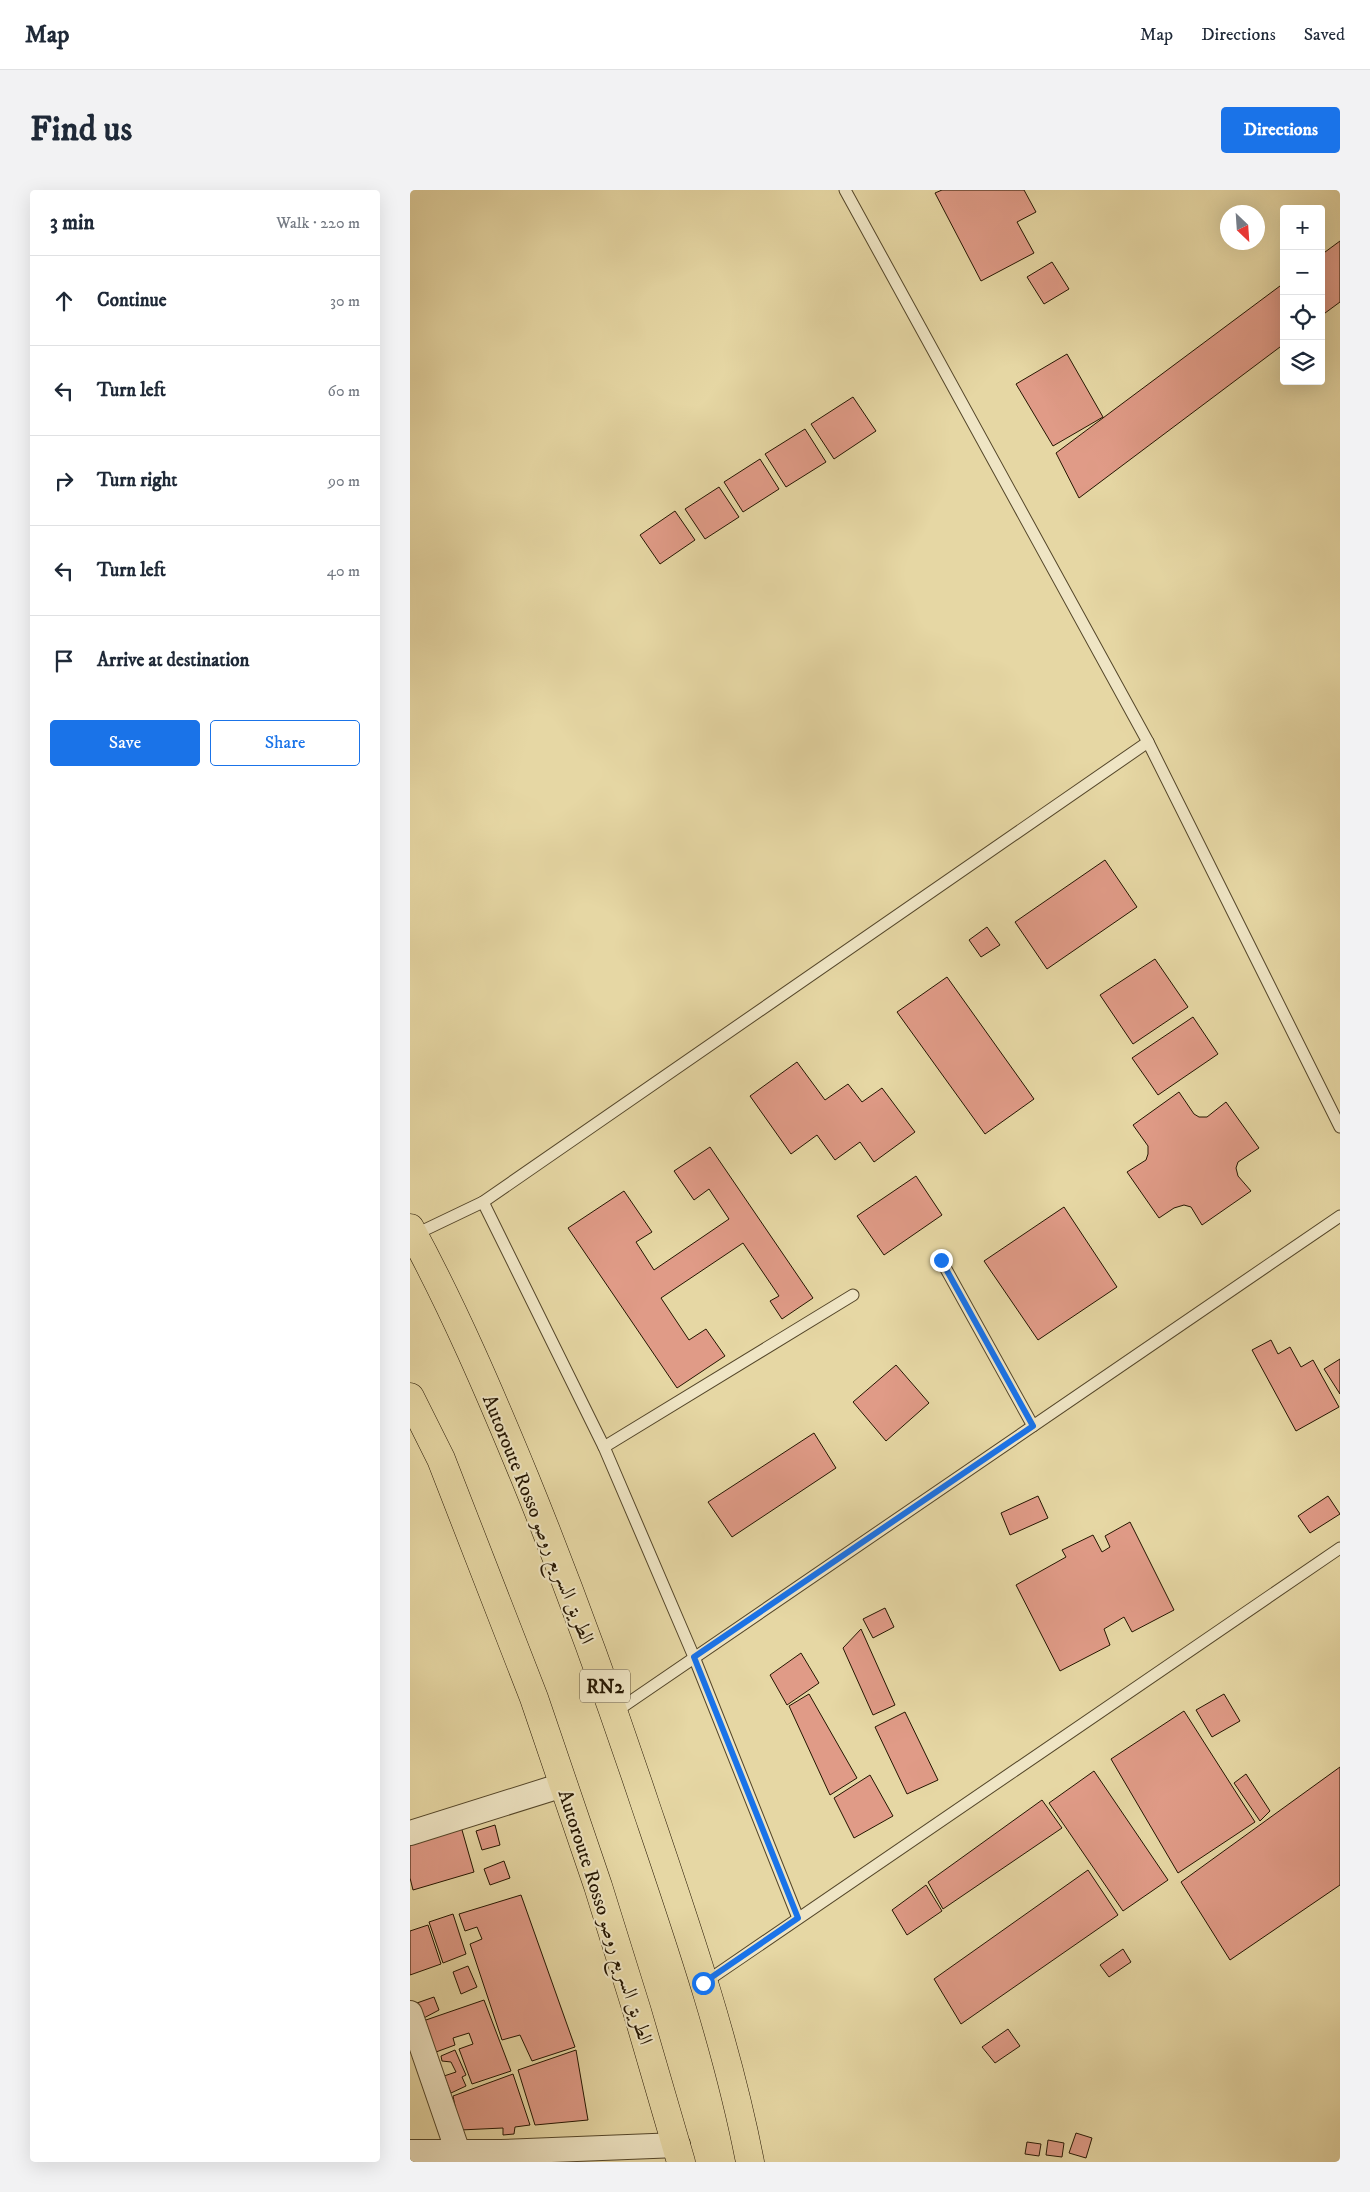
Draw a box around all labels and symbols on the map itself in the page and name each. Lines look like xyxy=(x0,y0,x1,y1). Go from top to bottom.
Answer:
north arrow xyxy=(1220,205,1265,250)
route end xyxy=(930,1249,953,1272)
street label: Autoroute Rosso الطريق السريع روصو xyxy=(472,1391,599,1649)
road number: RN2 xyxy=(580,1670,630,1702)
street label: Autoroute Rosso الطريق السريع روصو xyxy=(548,1787,658,2049)
route start xyxy=(692,1972,715,1995)

